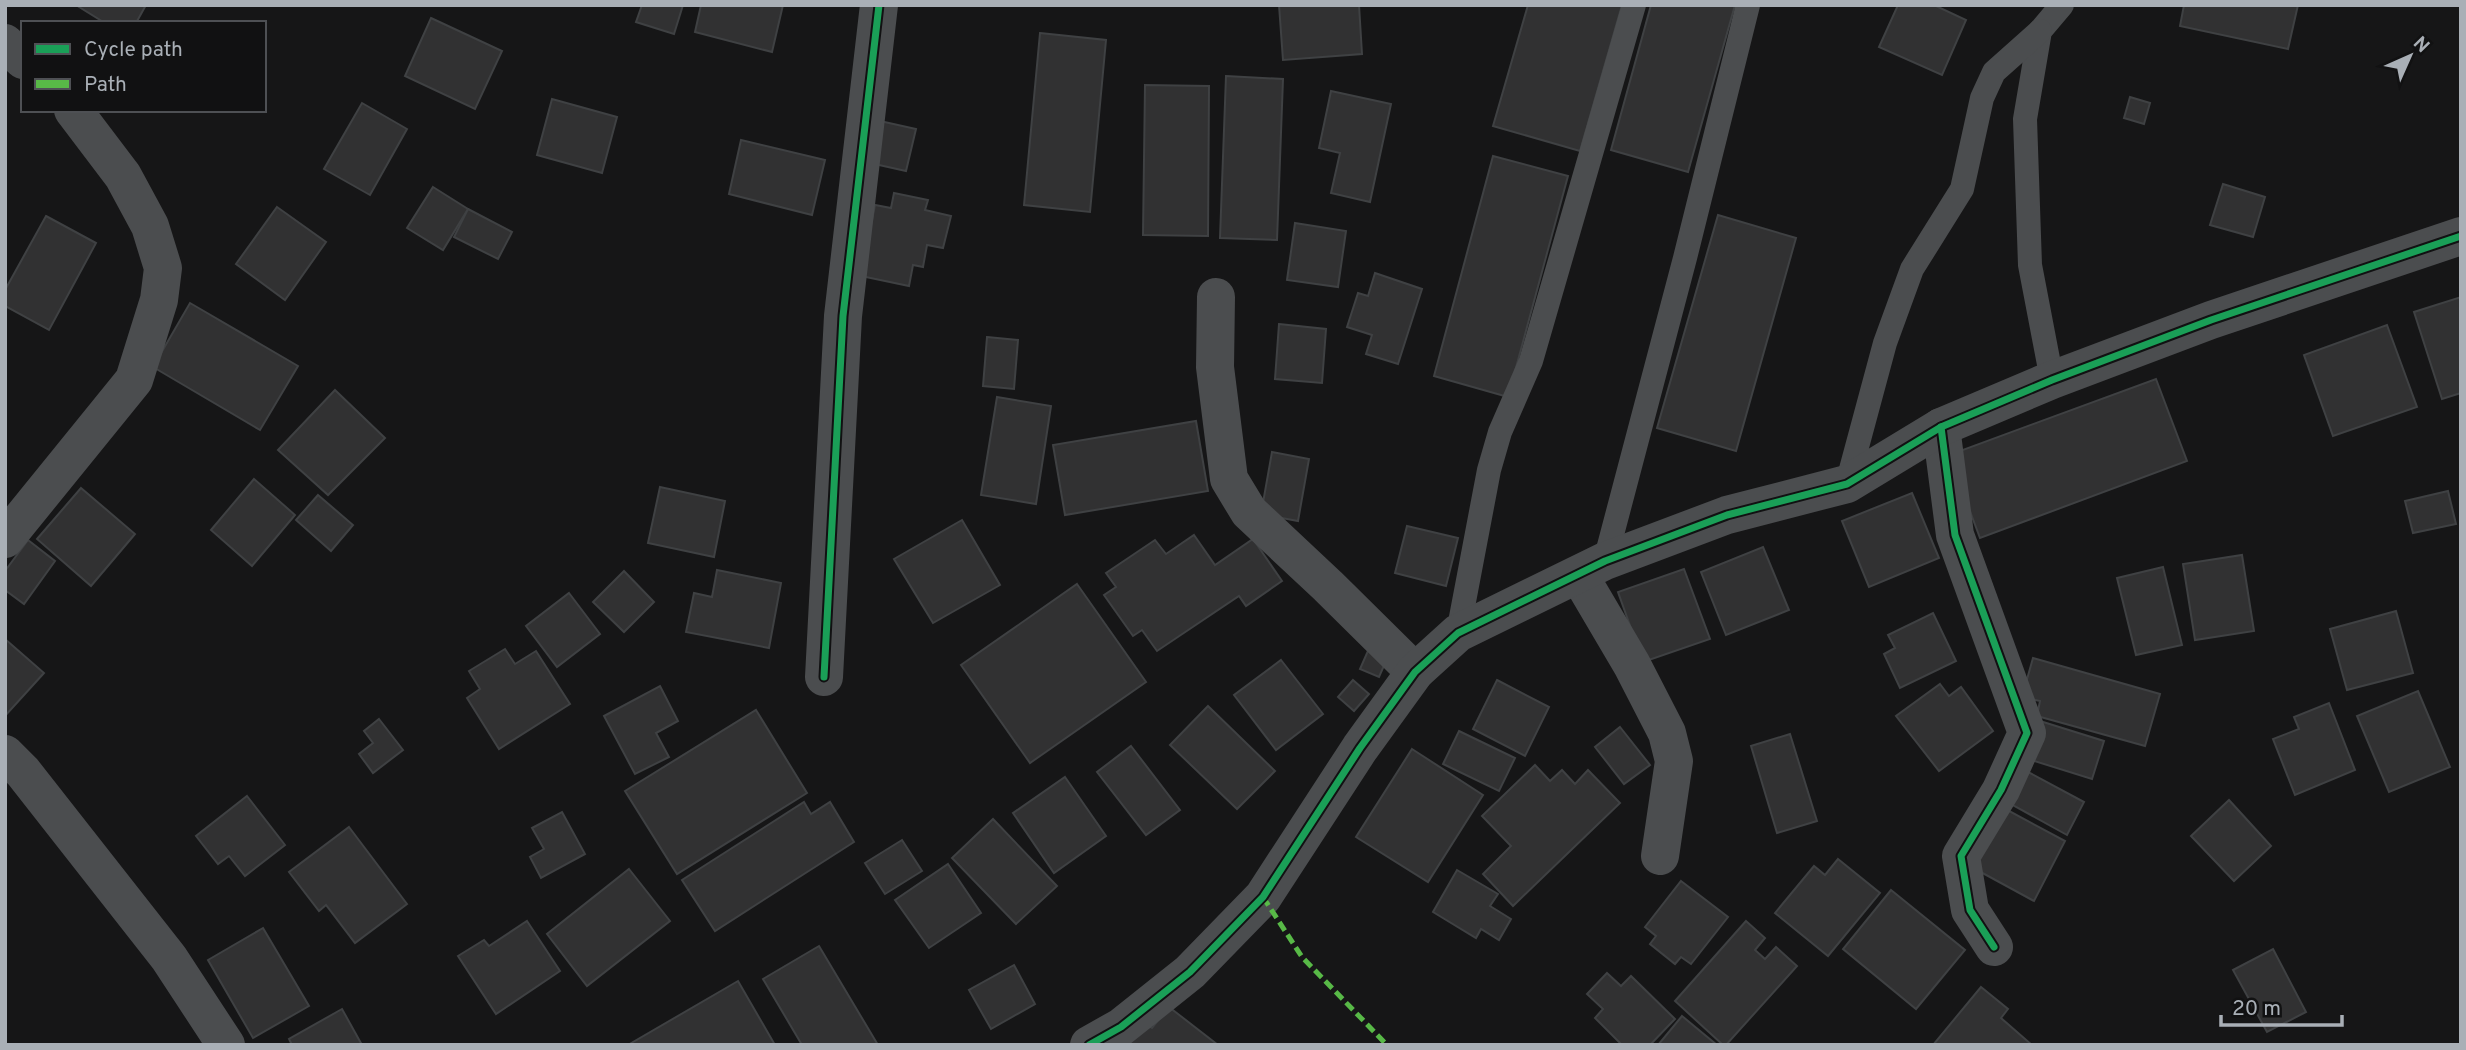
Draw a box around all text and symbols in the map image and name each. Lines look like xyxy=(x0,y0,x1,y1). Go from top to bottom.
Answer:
legend xyxy=(21,21,266,112)
north arrow xyxy=(2375,21,2445,91)
text: N xyxy=(2407,32,2434,59)
text: Cycle path xyxy=(84,37,183,64)
text: Path xyxy=(84,72,127,99)
scale bar xyxy=(2221,984,2342,1028)
text: 20 m xyxy=(2232,996,2281,1023)

